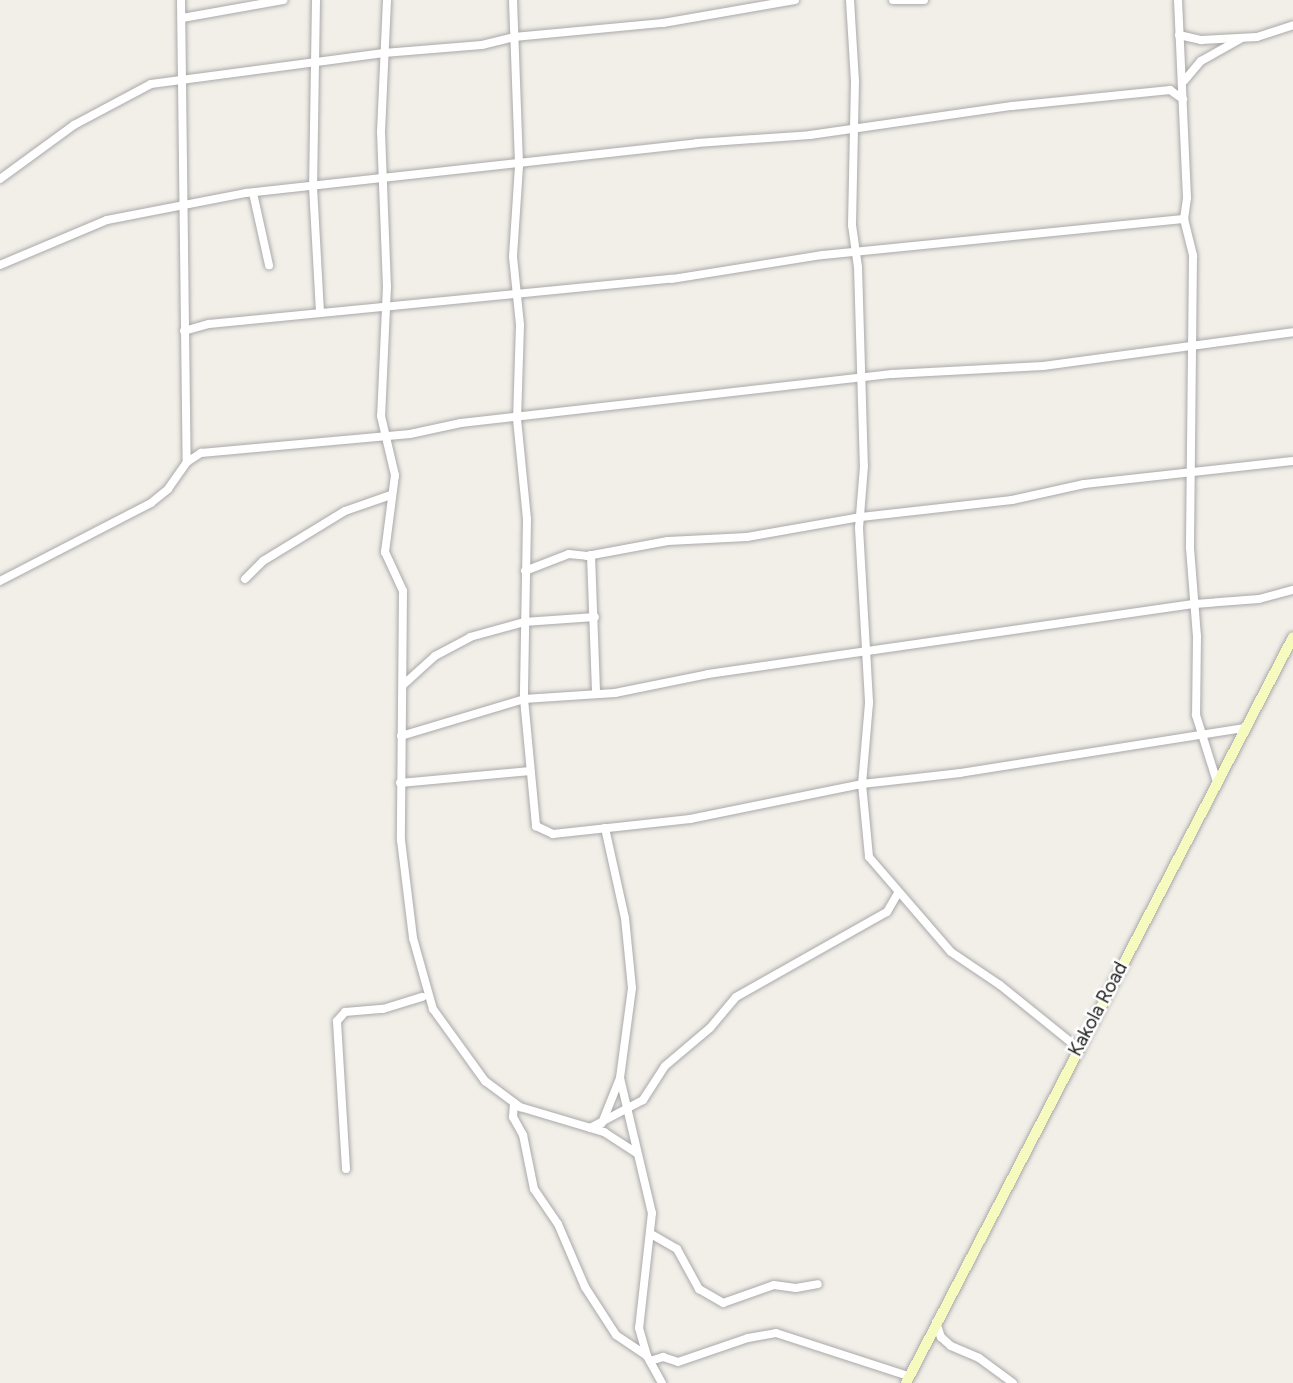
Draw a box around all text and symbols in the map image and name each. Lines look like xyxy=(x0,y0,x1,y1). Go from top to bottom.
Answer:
street label: Kakola Road xyxy=(1064,958,1132,1060)

